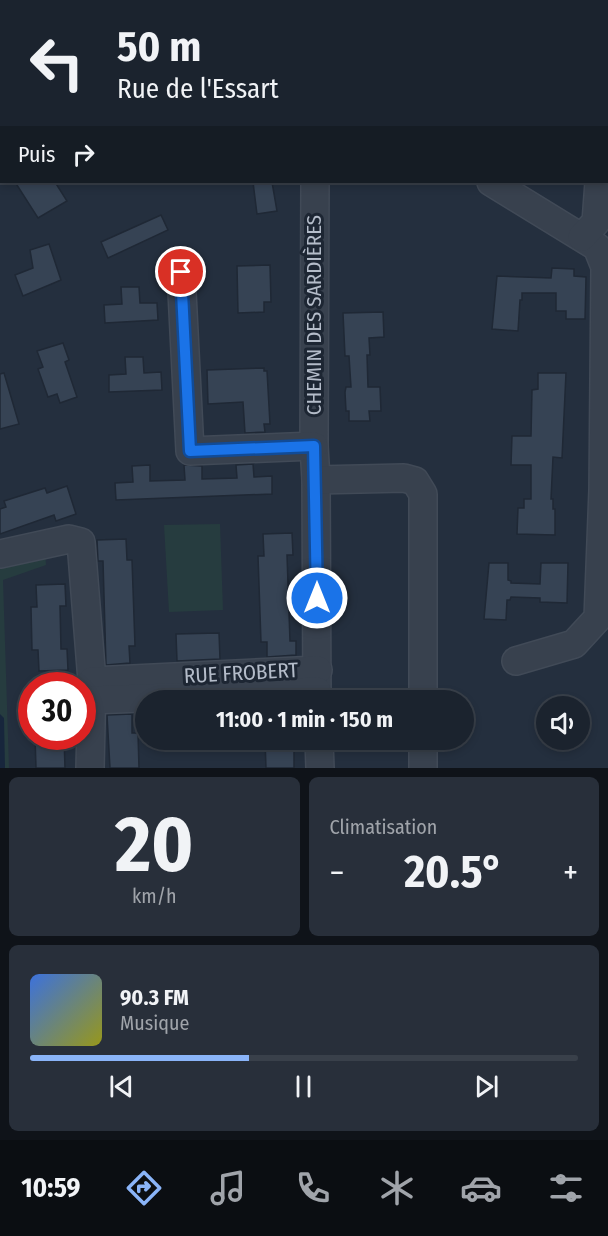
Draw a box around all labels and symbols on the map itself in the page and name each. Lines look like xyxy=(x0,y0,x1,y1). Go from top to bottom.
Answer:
street label: CHEMIN DES SARDIÈRES xyxy=(301,215,327,415)
pin xyxy=(155,246,206,297)
position arrow xyxy=(285,566,349,630)
street label: RUE FROBERT xyxy=(183,657,299,689)
speed limit sign: 30 xyxy=(18,672,96,750)

